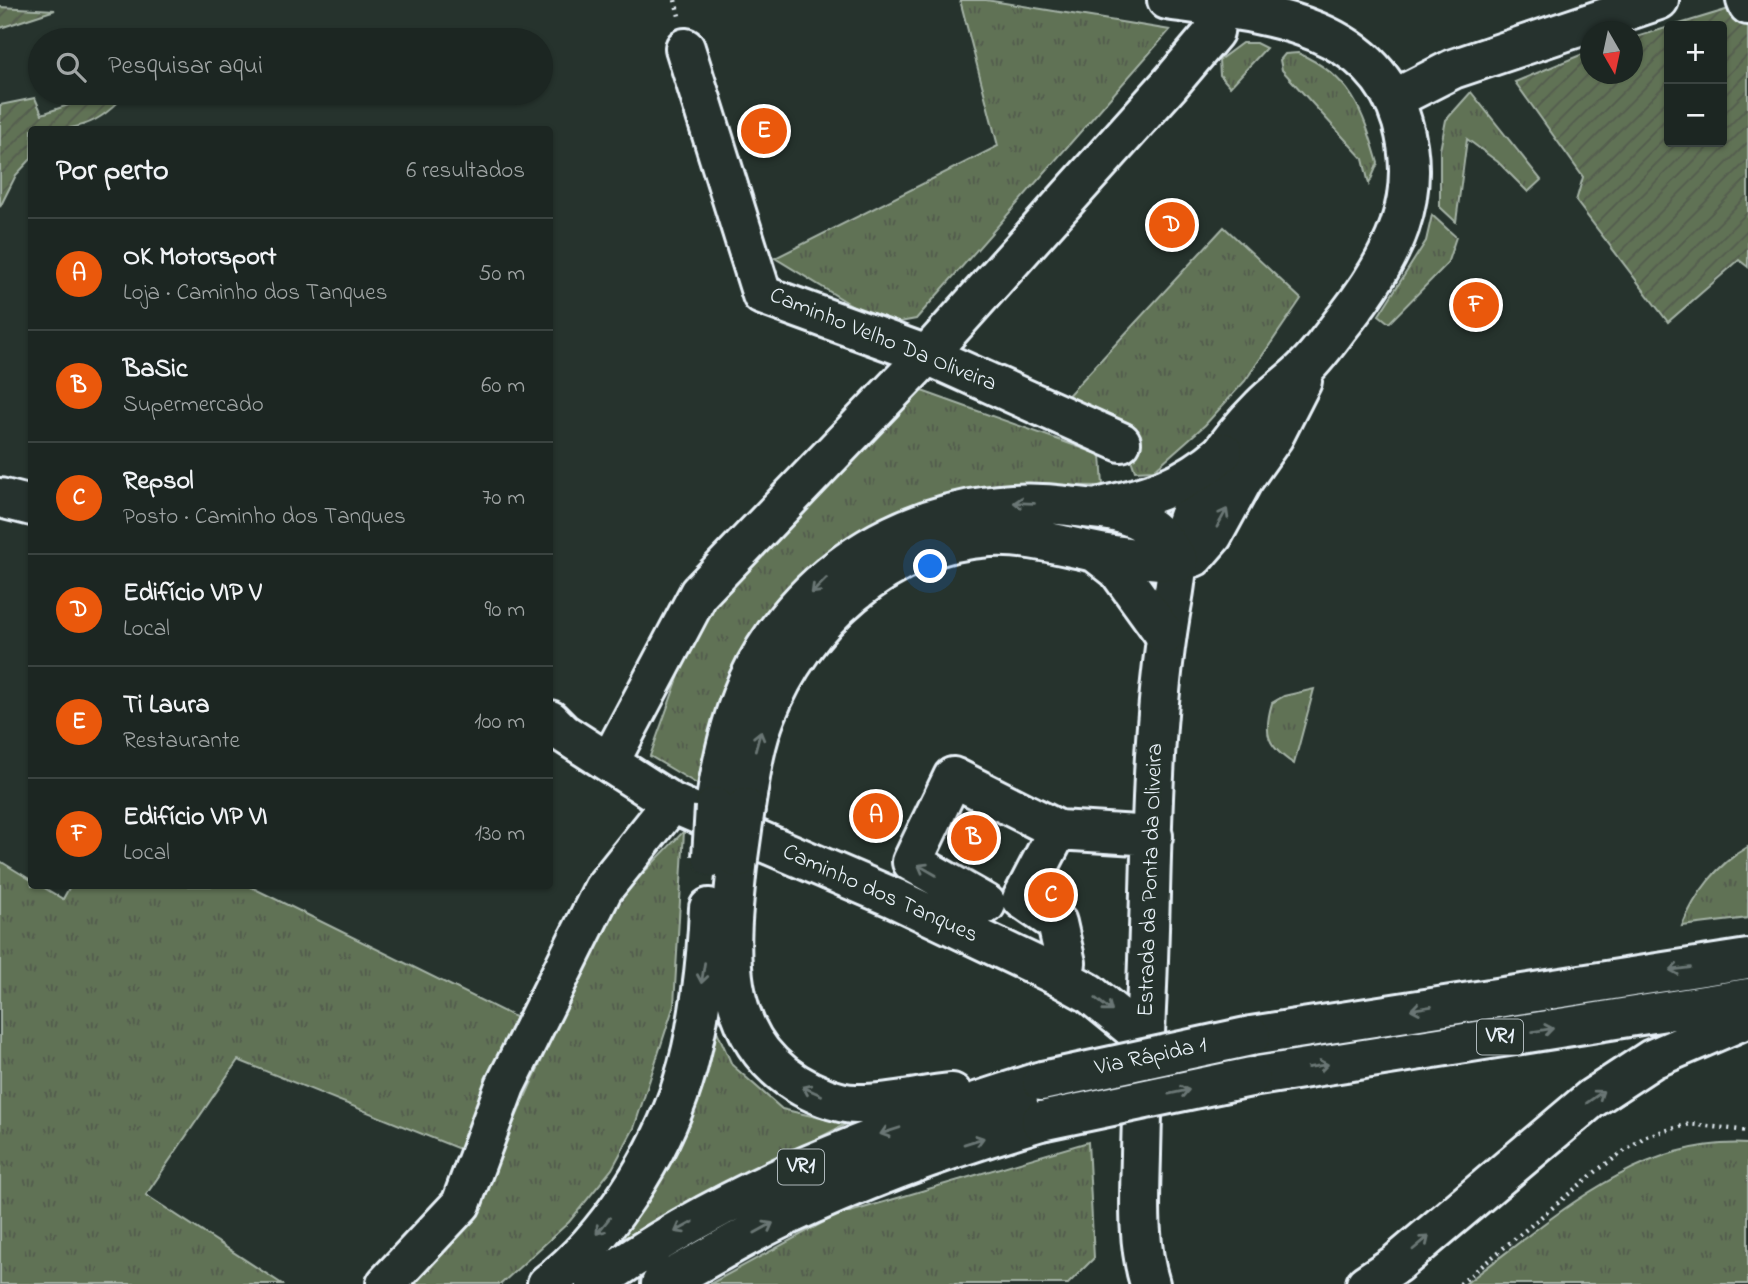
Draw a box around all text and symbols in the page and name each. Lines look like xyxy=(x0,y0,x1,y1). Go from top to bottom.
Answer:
north arrow xyxy=(1580,21,1643,84)
map controls xyxy=(1664,21,1727,147)
button: + xyxy=(1664,21,1727,84)
search box xyxy=(28,28,553,105)
icon: search xyxy=(52,48,90,86)
text: Pesquisar aqui xyxy=(108,48,263,86)
button: − xyxy=(1664,84,1727,147)
pin: E xyxy=(741,105,787,157)
text: Por perto xyxy=(56,150,169,194)
text: 6 resultados xyxy=(406,155,525,188)
pin: D xyxy=(1149,199,1195,251)
text: OK Motorsport xyxy=(123,239,277,277)
text: A xyxy=(72,258,86,291)
text: 50 m xyxy=(478,258,525,291)
text: Loja · Caminho dos Tanques xyxy=(123,277,387,310)
street label: Caminho Velho Da Oliveira xyxy=(764,279,1002,401)
pin: F xyxy=(1453,279,1499,331)
text: BaSic xyxy=(123,351,187,389)
text: B xyxy=(71,370,87,403)
text: 60 m xyxy=(481,370,525,403)
text: Supermercado xyxy=(123,389,264,422)
text: Repsol xyxy=(123,463,194,501)
text: C xyxy=(73,482,85,515)
text: 70 m xyxy=(482,482,525,515)
one-way arrow xyxy=(1013,496,1036,509)
text: Posto · Caminho dos Tanques xyxy=(123,501,406,534)
one-way arrow xyxy=(1216,508,1229,529)
your location xyxy=(913,549,947,583)
text: Edifício VIP V xyxy=(123,575,262,613)
one-way arrow xyxy=(811,578,828,595)
text: D xyxy=(71,594,87,627)
text: 90 m xyxy=(485,594,525,627)
text: Local xyxy=(123,613,170,646)
text: Ti Laura xyxy=(123,687,210,725)
text: E xyxy=(72,706,86,739)
text: 100 m xyxy=(474,706,525,739)
text: Restaurante xyxy=(123,725,240,758)
one-way arrow xyxy=(752,731,765,753)
street label: Estrada da Ponta da Oliveira xyxy=(1130,742,1172,1018)
pin: A xyxy=(853,790,899,842)
text: Edifício VIP VI xyxy=(123,799,268,837)
pin: B xyxy=(951,812,997,864)
text: F xyxy=(72,818,86,851)
text: 130 m xyxy=(475,818,525,851)
street label: Caminho dos Tanques xyxy=(777,836,983,952)
text: Local xyxy=(123,837,170,870)
one-way arrow xyxy=(917,863,938,876)
pin: C xyxy=(1028,869,1074,921)
one-way arrow xyxy=(696,962,709,984)
one-way arrow xyxy=(1670,963,1692,976)
one-way arrow xyxy=(1094,997,1112,1012)
one-way arrow xyxy=(1410,1002,1433,1015)
road number: VR1 xyxy=(1477,1020,1523,1054)
one-way arrow xyxy=(1531,1024,1554,1037)
street label: Via Rápida 1 xyxy=(1091,1029,1210,1085)
one-way arrow xyxy=(1307,1060,1329,1073)
one-way arrow xyxy=(802,1084,823,1097)
one-way arrow xyxy=(1167,1085,1190,1099)
one-way arrow xyxy=(1585,1090,1604,1104)
one-way arrow xyxy=(879,1126,901,1138)
one-way arrow xyxy=(962,1133,984,1146)
road number: VR1 xyxy=(778,1150,824,1184)
one-way arrow xyxy=(595,1217,610,1235)
one-way arrow xyxy=(674,1221,695,1234)
one-way arrow xyxy=(753,1221,774,1234)
one-way arrow xyxy=(1412,1235,1430,1251)

